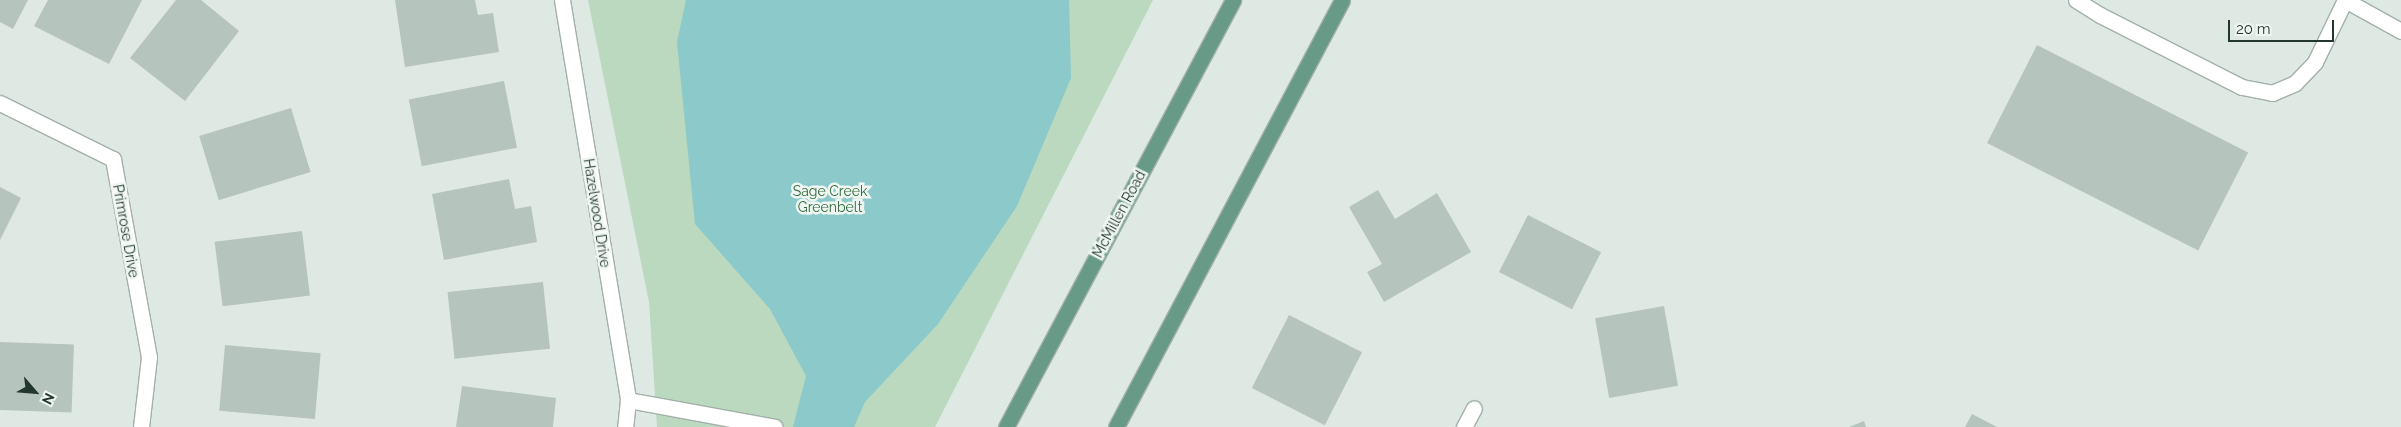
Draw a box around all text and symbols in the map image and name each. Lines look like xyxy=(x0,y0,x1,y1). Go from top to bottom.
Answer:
scale bar xyxy=(2231,10,2337,42)
text: 20 m xyxy=(2236,20,2271,38)
street label: Hazelwood Drive xyxy=(580,157,614,269)
street label: McMillen Road xyxy=(1089,168,1149,260)
street label: Primrose Drive xyxy=(110,183,142,279)
park label: Sage Creek Greenbelt xyxy=(793,183,867,216)
north arrow xyxy=(10,367,60,417)
text: N xyxy=(39,390,58,407)

